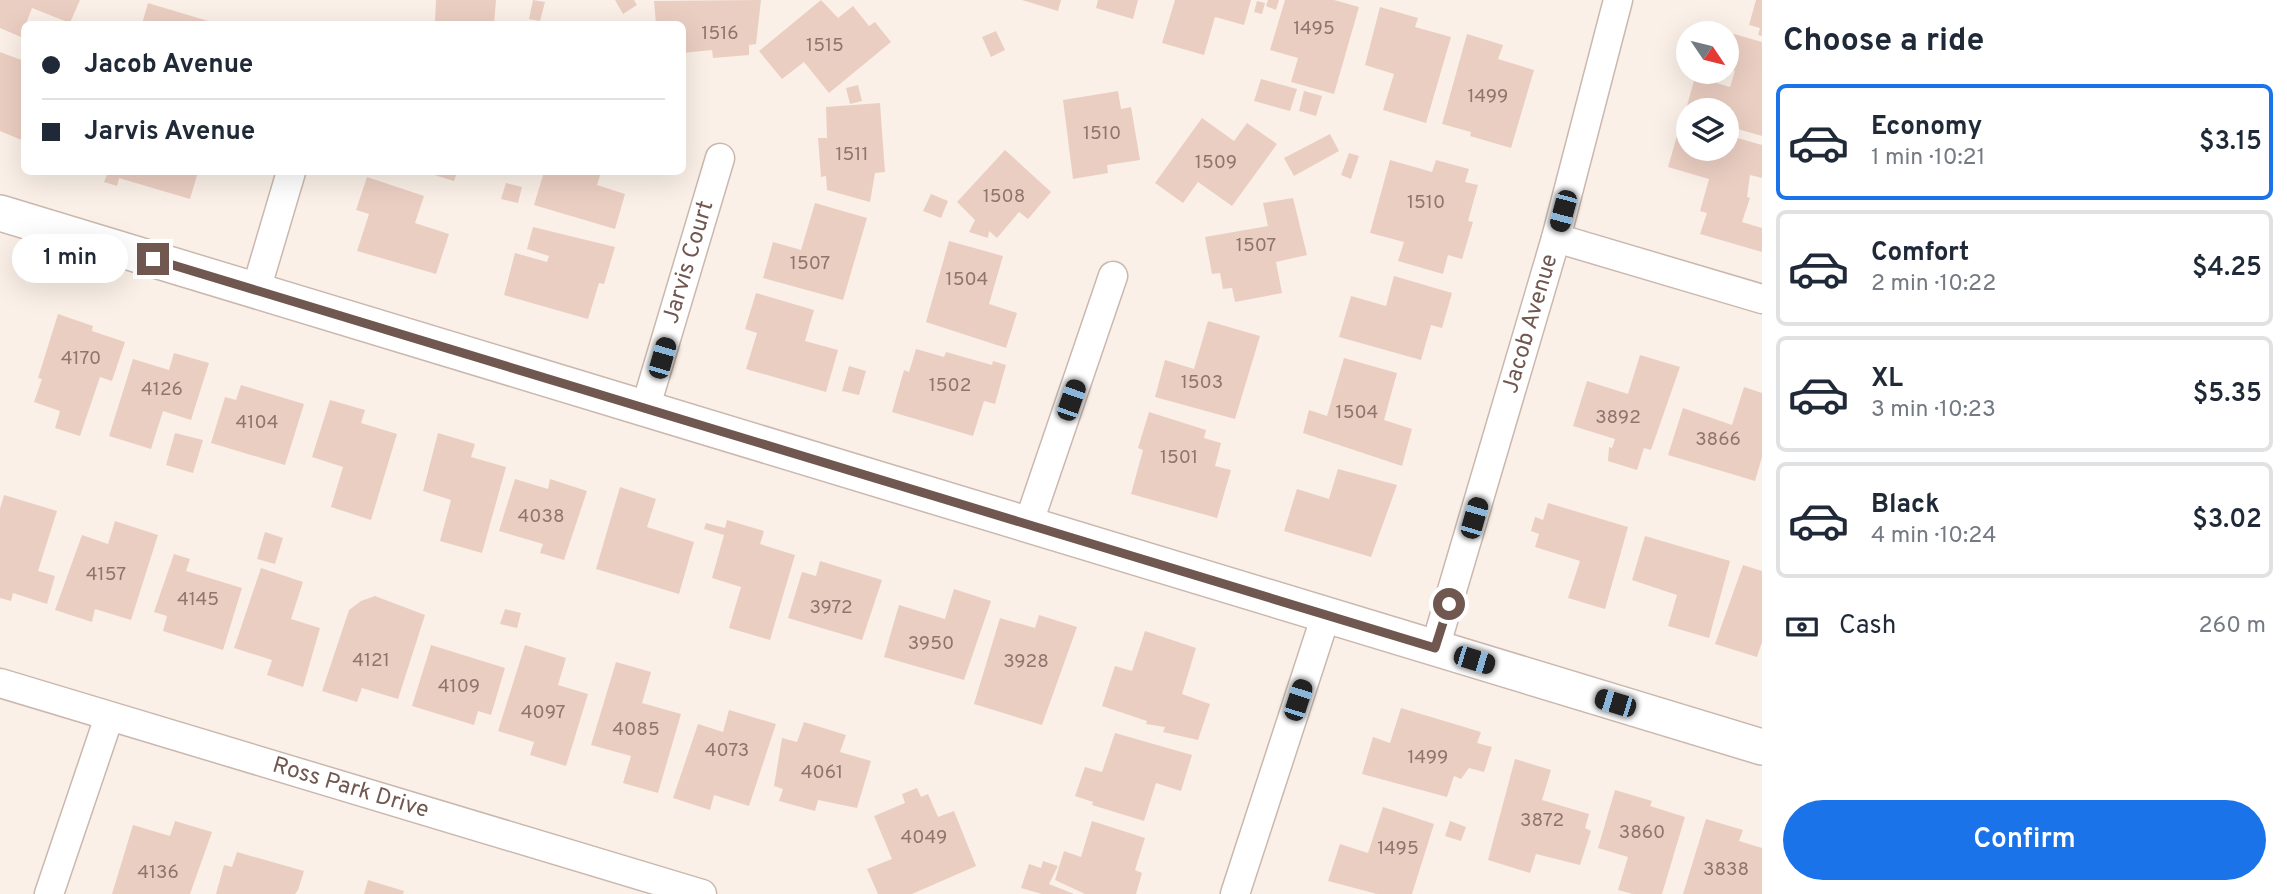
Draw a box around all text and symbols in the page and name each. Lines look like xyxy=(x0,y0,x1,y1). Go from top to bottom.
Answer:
house number: 1495 xyxy=(1293,17,1335,41)
north arrow xyxy=(1676,21,1740,84)
map controls xyxy=(1676,21,1739,161)
house number: 1516 xyxy=(701,22,739,46)
text: Choose a ride xyxy=(1783,22,1984,62)
house number: 1515 xyxy=(806,34,844,58)
text: Jacob Avenue xyxy=(84,49,253,82)
house number: 1499 xyxy=(1468,85,1508,109)
button: layers xyxy=(1676,98,1739,161)
icon: car xyxy=(1787,111,1850,174)
text: Economy xyxy=(1871,111,1982,144)
text: Jarvis Avenue xyxy=(84,116,255,149)
house number: 1510 xyxy=(1083,122,1121,146)
text: $3.15 xyxy=(2199,126,2262,159)
house number: 1511 xyxy=(835,143,869,167)
text: 1 min · 10:21 xyxy=(1871,144,1985,173)
house number: 1509 xyxy=(1195,151,1237,175)
house number: 1508 xyxy=(983,185,1025,209)
car xyxy=(1548,188,1579,234)
house number: 1510 xyxy=(1407,191,1445,215)
street label: Jarvis Court xyxy=(657,197,721,327)
callout: 1 min xyxy=(13,234,128,284)
house number: 1507 xyxy=(1236,234,1276,258)
icon: car xyxy=(1787,237,1850,300)
text: Comfort xyxy=(1871,237,1969,270)
route end xyxy=(137,243,169,275)
text: 1 min xyxy=(43,244,97,273)
street label: Jacob Avenue xyxy=(1496,251,1565,397)
house number: 1507 xyxy=(790,252,830,276)
text: $4.25 xyxy=(2192,252,2262,285)
house number: 1504 xyxy=(946,268,988,292)
text: 2 min · 10:22 xyxy=(1871,270,1996,299)
car xyxy=(647,335,678,381)
house number: 4170 xyxy=(61,347,101,371)
icon: car xyxy=(1787,363,1850,426)
text: XL xyxy=(1871,363,1903,396)
house number: 1503 xyxy=(1181,371,1223,395)
house number: 1502 xyxy=(929,374,971,398)
car xyxy=(1055,377,1088,423)
house number: 4126 xyxy=(141,378,183,402)
text: $5.35 xyxy=(2193,378,2262,411)
text: 3 min · 10:23 xyxy=(1871,396,1996,425)
house number: 1504 xyxy=(1336,401,1378,425)
house number: 3892 xyxy=(1595,406,1641,430)
house number: 4104 xyxy=(236,411,278,435)
house number: 3866 xyxy=(1695,428,1741,452)
house number: 1501 xyxy=(1160,446,1198,470)
icon: car xyxy=(1787,489,1850,552)
text: Black xyxy=(1871,489,1940,522)
car xyxy=(1459,495,1490,541)
text: $3.02 xyxy=(2192,504,2262,537)
house number: 4038 xyxy=(517,505,565,529)
text: 4 min · 10:24 xyxy=(1871,522,1996,551)
house number: 4157 xyxy=(86,563,126,587)
house number: 4145 xyxy=(177,588,219,612)
route start xyxy=(1433,588,1465,620)
house number: 3972 xyxy=(809,596,853,620)
icon: cash xyxy=(1783,608,1821,646)
text: Cash xyxy=(1839,610,1896,643)
text: 260 m xyxy=(2199,612,2266,641)
house number: 3950 xyxy=(908,632,954,656)
car xyxy=(1451,644,1498,676)
house number: 4121 xyxy=(352,649,390,673)
house number: 3928 xyxy=(1003,650,1049,674)
house number: 4109 xyxy=(438,675,480,699)
car xyxy=(1282,677,1315,723)
car xyxy=(1592,687,1639,719)
house number: 4097 xyxy=(521,701,565,725)
house number: 4085 xyxy=(612,718,660,742)
house number: 4073 xyxy=(705,739,749,763)
house number: 1499 xyxy=(1408,746,1448,770)
street label: Ross Park Drive xyxy=(269,751,432,826)
house number: 4061 xyxy=(801,761,843,785)
button: Confirm xyxy=(1783,800,2266,880)
house number: 3872 xyxy=(1520,809,1564,833)
house number: 3860 xyxy=(1619,821,1665,845)
house number: 4049 xyxy=(901,826,947,850)
house number: 1495 xyxy=(1377,837,1419,861)
house number: 3838 xyxy=(1703,858,1749,882)
house number: 4136 xyxy=(137,861,179,885)

